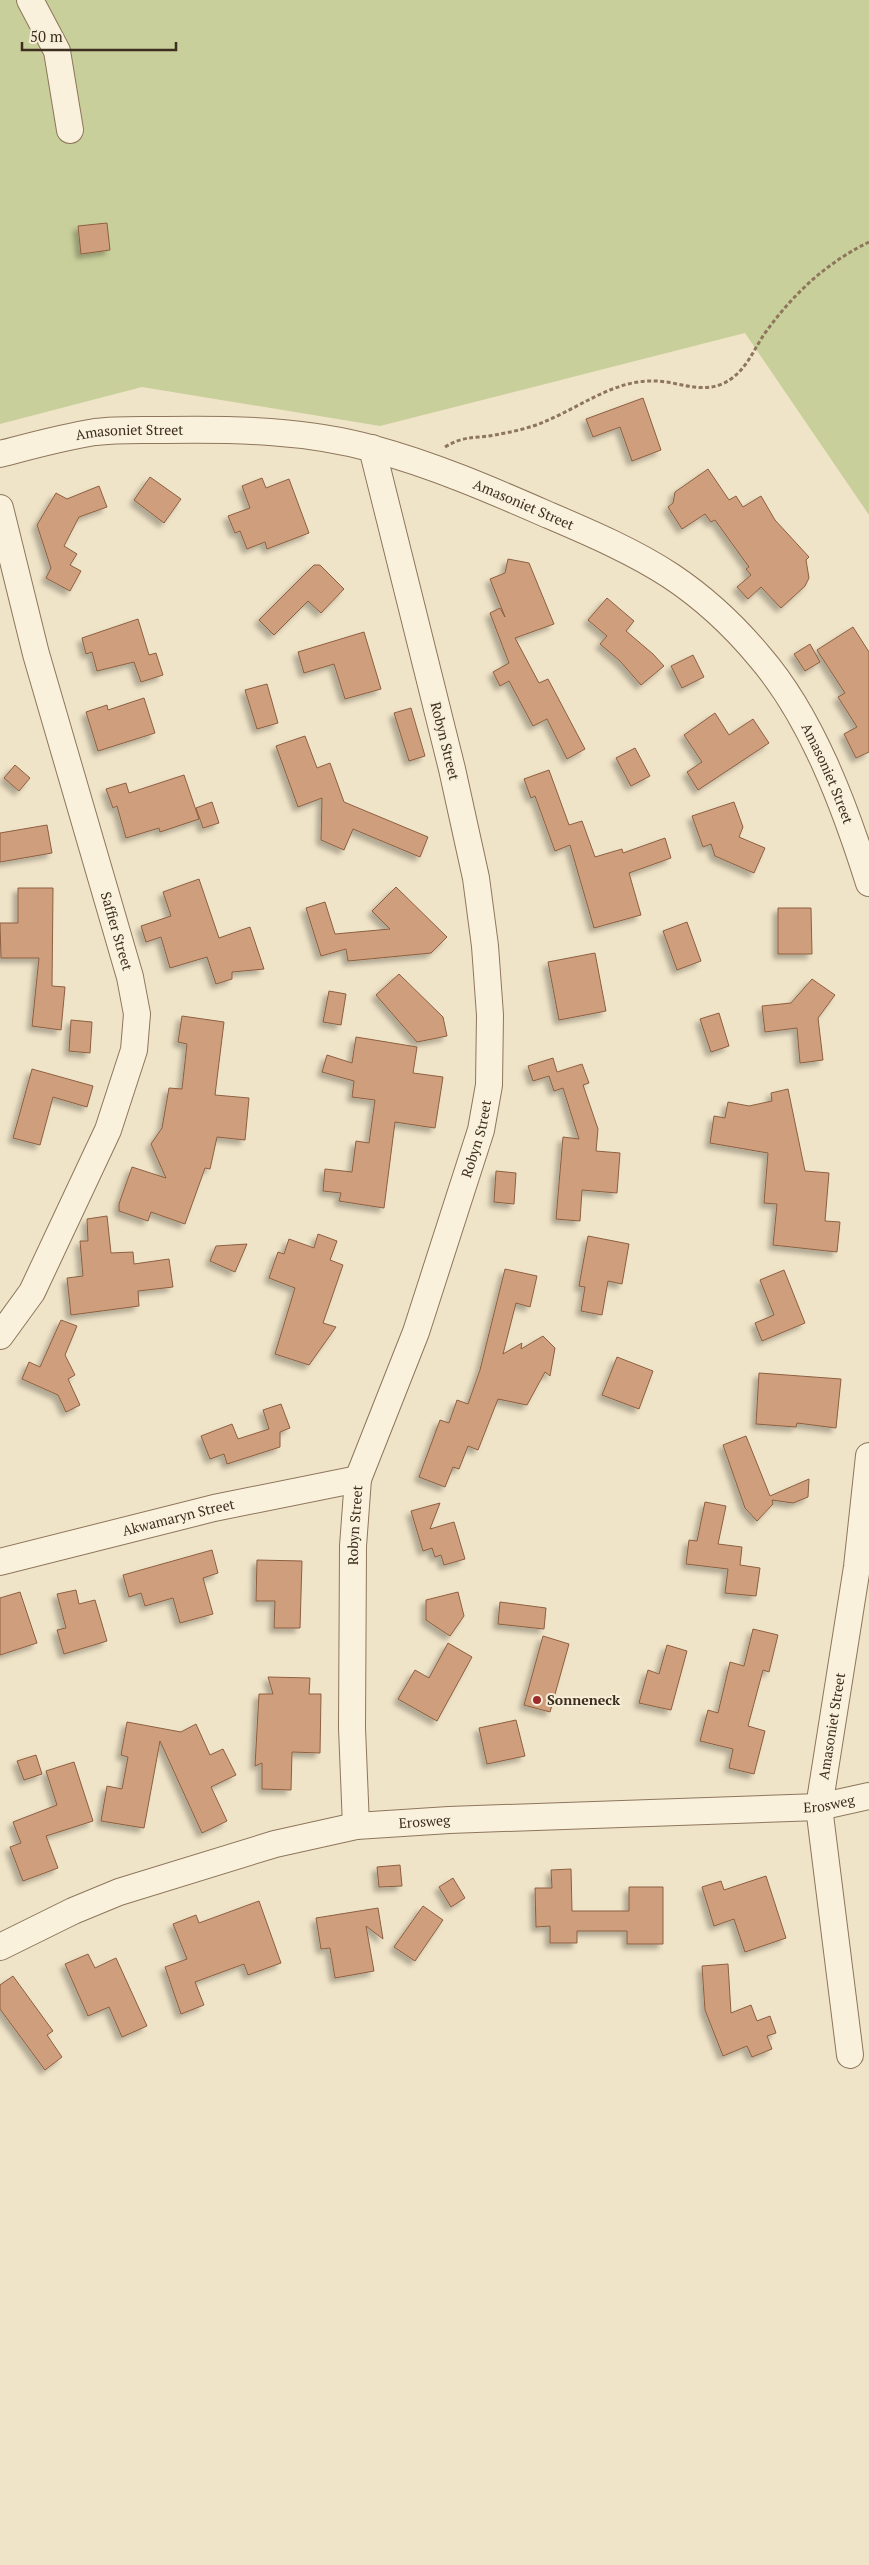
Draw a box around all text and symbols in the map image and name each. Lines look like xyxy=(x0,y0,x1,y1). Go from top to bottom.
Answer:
scale bar xyxy=(22,20,176,52)
text: 50 m xyxy=(30,26,63,46)
street label: Amasoniet Street xyxy=(74,420,184,444)
street label: Amasoniet Street xyxy=(470,474,578,534)
street label: Robyn Street xyxy=(427,700,465,783)
street label: Amasoniet Street xyxy=(797,720,859,827)
street label: Saffier Street xyxy=(97,889,138,973)
street label: Robyn Street xyxy=(456,1097,495,1180)
street label: Robyn Street xyxy=(343,1484,367,1565)
street label: Akwamaryn Street xyxy=(120,1494,237,1540)
street label: Amasoniet Street xyxy=(814,1670,849,1781)
place label: Sonneneck xyxy=(547,1690,621,1709)
marker: Sonneneck xyxy=(531,1694,543,1706)
street label: Erosweg xyxy=(803,1789,857,1817)
street label: Erosweg xyxy=(398,1810,452,1832)

